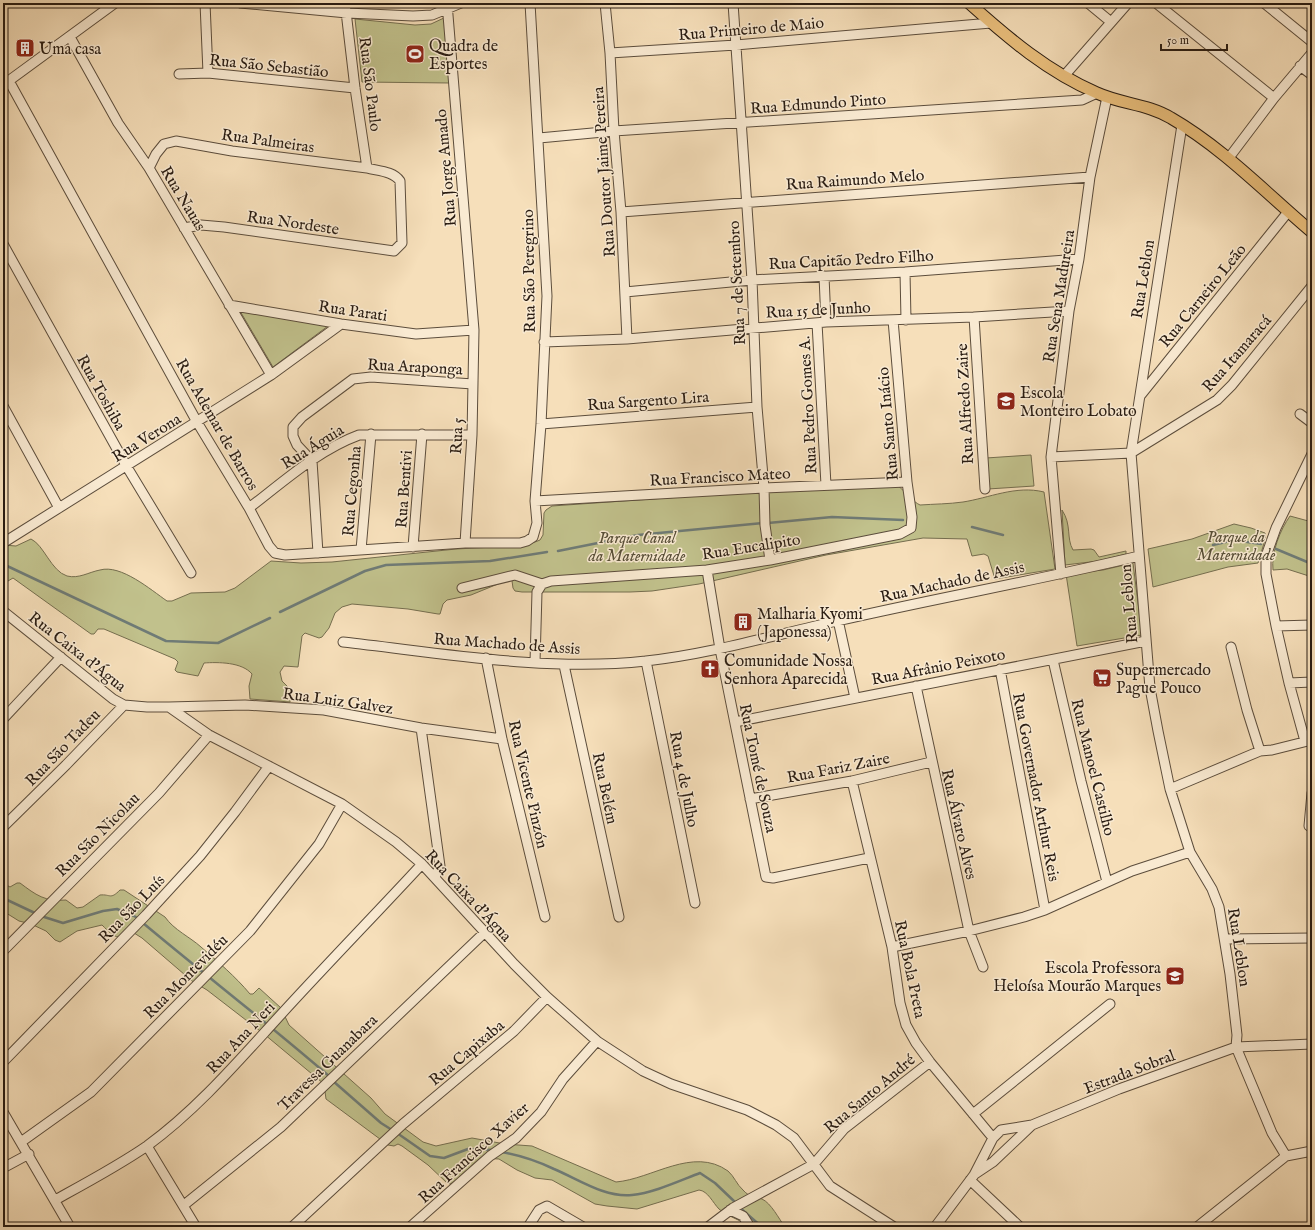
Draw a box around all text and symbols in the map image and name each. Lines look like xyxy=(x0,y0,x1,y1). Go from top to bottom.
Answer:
street label: Rua Primeiro de Maio xyxy=(677,14,825,46)
scale bar xyxy=(1161,26,1227,52)
text: 50 m xyxy=(1167,33,1189,48)
street label: Rua São Paulo xyxy=(353,36,385,133)
building icon: Uma casa xyxy=(14,37,36,59)
place label: Quadra de Esportes xyxy=(429,37,498,75)
place label: Uma casa xyxy=(39,40,101,60)
sports icon: Quadra de Esportes xyxy=(404,43,426,65)
street label: Rua São Sebastião xyxy=(208,51,330,83)
street label: Rua Doutor Jaime Pereira xyxy=(589,86,621,258)
street label: Rua Edmundo Pinto xyxy=(750,90,887,120)
street label: Rua Jorge Amado xyxy=(432,108,462,228)
street label: Rua Palmeiras xyxy=(220,126,316,158)
street label: Rua Nauas xyxy=(155,163,210,235)
street label: Rua Raimundo Melo xyxy=(785,166,926,196)
street label: Rua Nordeste xyxy=(245,208,340,240)
street label: Rua São Peregrino xyxy=(519,209,541,333)
street label: Rua 7 de Setembro xyxy=(725,220,751,346)
street label: Rua Sena Madureira xyxy=(1040,228,1080,364)
street label: Rua Leblon xyxy=(1128,238,1160,320)
street label: Rua Carneiro Leão xyxy=(1156,240,1252,352)
street label: Rua Capitão Pedro Filho xyxy=(768,247,935,275)
street label: Rua Parati xyxy=(317,297,388,327)
street label: Rua 15 de Junho xyxy=(765,298,872,324)
street label: Rua Itamaracá xyxy=(1199,312,1277,397)
street label: Rua Pedro Gomes A. xyxy=(795,335,823,475)
street label: Rua Alfredo Zaire xyxy=(953,343,979,465)
street label: Rua Toshiba xyxy=(71,352,129,434)
street label: Rua Ademar de Barros xyxy=(170,355,262,495)
street label: Rua Araponga xyxy=(367,356,463,380)
street label: Rua Santo Inácio xyxy=(874,366,904,481)
place label: Escola Monteiro Lobato xyxy=(1020,384,1137,422)
street label: Rua Sargento Lira xyxy=(586,388,710,416)
school or university icon: Escola Monteiro Lobato xyxy=(995,390,1017,412)
street label: Rua Verona xyxy=(109,410,185,468)
street label: Rua 5 xyxy=(447,417,469,455)
street label: Rua Águia xyxy=(277,419,348,475)
street label: Rua Cegonha xyxy=(339,445,367,537)
street label: Rua Bentivi xyxy=(392,449,418,529)
street label: Rua Francisco Mateo xyxy=(649,464,792,492)
park label: Parque da Maternidade xyxy=(1197,528,1276,566)
park label: Parque Canal da Maternidade xyxy=(588,529,686,567)
street label: Rua Eucalipito xyxy=(701,530,802,566)
street label: Rua Machado de Assis xyxy=(878,558,1027,608)
street label: Rua Leblon xyxy=(1117,563,1143,644)
place label: Malharia Kyomi (Japonessa) xyxy=(757,605,863,643)
street label: Rua Caixa d'Água xyxy=(24,607,131,697)
building icon: Malharia Kyomi (Japonessa) xyxy=(732,611,754,633)
street label: Rua Machado de Assis xyxy=(433,630,581,660)
street label: Rua Afrânio Peixoto xyxy=(870,645,1007,691)
place label: Comunidade Nossa Senhora Aparecida xyxy=(724,652,852,690)
church icon: Comunidade Nossa Senhora Aparecida xyxy=(699,658,721,680)
place label: Supermercado Pague Pouco xyxy=(1116,661,1211,699)
supermarket icon: Supermercado Pague Pouco xyxy=(1091,667,1113,689)
street label: Rua Luiz Galvez xyxy=(281,684,394,720)
street label: Rua Governador Arthur Reis xyxy=(1007,691,1063,884)
street label: Rua Manoel Castilho xyxy=(1065,697,1119,838)
street label: Rua Tomé de Souza xyxy=(734,702,781,835)
street label: Rua São Tadeu xyxy=(22,706,105,791)
street label: Rua Vicente Pinzón xyxy=(503,718,552,851)
street label: Rua 4 de Julho xyxy=(664,730,702,829)
street label: Rua Fariz Zaire xyxy=(785,749,891,789)
street label: Rua Belém xyxy=(587,751,621,826)
street label: Rua Álvaro Alves xyxy=(936,767,983,882)
street label: Rua São Nicolau xyxy=(52,789,145,882)
street label: Rua Caixa d'Água xyxy=(420,845,517,947)
street label: Rua São Luís xyxy=(95,871,170,948)
street label: Rua Leblon xyxy=(1222,906,1254,989)
street label: Rua Bola Preta xyxy=(889,919,929,1020)
street label: Rua Montevidéu xyxy=(140,931,233,1024)
place label: Escola Professora Heloísa Mourão Marques xyxy=(993,959,1161,997)
school or university icon: Escola Professora Heloísa Mourão Marques xyxy=(1164,965,1186,987)
street label: Rua Ana Neri xyxy=(203,998,280,1079)
street label: Travessa Guanabara xyxy=(274,1011,382,1116)
street label: Rua Capixaba xyxy=(426,1016,509,1091)
street label: Estrada Sobral xyxy=(1081,1046,1179,1099)
street label: Rua Santo André xyxy=(821,1051,920,1139)
street label: Rua Francisco Xavier xyxy=(415,1098,534,1208)

